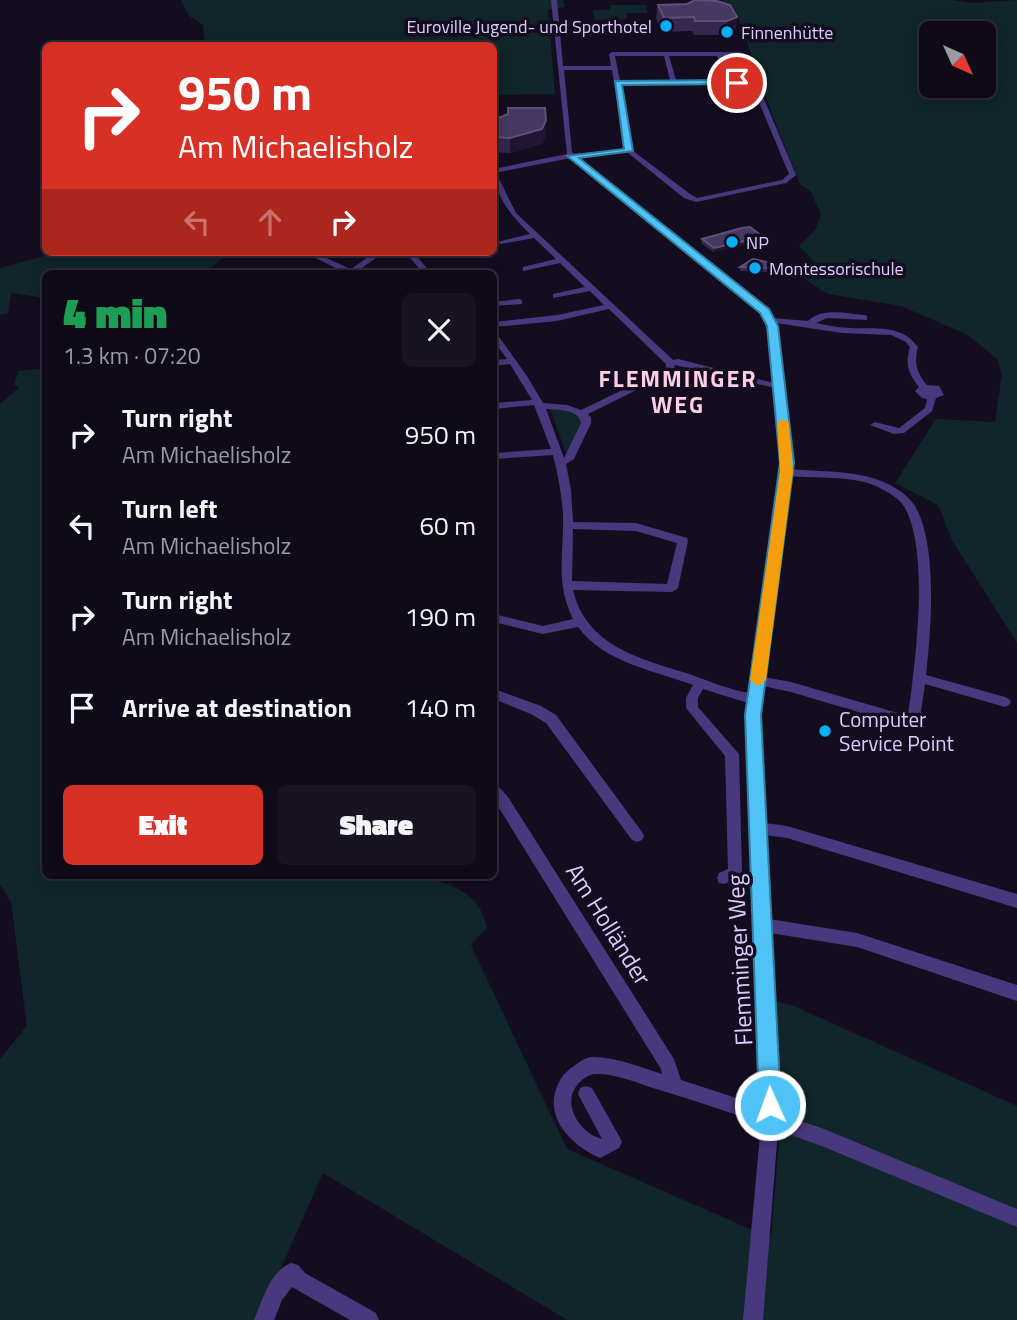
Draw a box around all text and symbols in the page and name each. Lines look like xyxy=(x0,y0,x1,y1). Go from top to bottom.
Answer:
place label: Euroville Jugend- und Sporthotel xyxy=(406,13,652,40)
marker: Euroville Jugend- und Sporthotel xyxy=(658,18,674,34)
place label: Finnenhütte xyxy=(741,19,833,46)
north arrow xyxy=(919,21,996,98)
map controls xyxy=(919,21,996,98)
marker: Finnenhütte xyxy=(719,24,735,40)
pin xyxy=(707,53,767,113)
text: 950 m xyxy=(178,54,312,129)
icon: arrive xyxy=(718,64,756,102)
icon: right xyxy=(63,70,154,161)
text: Am Michaelisholz xyxy=(178,122,413,170)
icon: left xyxy=(178,203,216,241)
icon: ahead xyxy=(251,203,289,241)
icon: right xyxy=(324,203,362,241)
place label: NP xyxy=(746,229,769,256)
marker: NP xyxy=(724,234,740,250)
place label: Montessorischule xyxy=(769,255,904,282)
marker: Montessorischule xyxy=(747,260,763,276)
text: 4 min xyxy=(63,280,167,344)
button: close xyxy=(402,293,476,367)
text: 1.3 km · 07:20 xyxy=(63,338,201,373)
district label: FLEMMINGER WEG xyxy=(599,361,757,422)
text: Turn right xyxy=(122,398,233,437)
text: 950 m xyxy=(405,415,476,454)
icon: right xyxy=(63,416,101,454)
text: Am Michaelisholz xyxy=(122,437,291,472)
text: Turn left xyxy=(122,489,217,528)
text: 60 m xyxy=(419,506,476,545)
icon: left xyxy=(63,507,101,545)
text: Am Michaelisholz xyxy=(122,528,291,563)
text: Turn right xyxy=(122,580,233,619)
text: 190 m xyxy=(405,597,476,636)
icon: right xyxy=(63,598,101,636)
text: Am Michaelisholz xyxy=(122,619,291,654)
text: Arrive at destination xyxy=(122,688,352,727)
text: 140 m xyxy=(405,688,476,727)
icon: arrive xyxy=(63,689,101,727)
place label: Computer Service Point xyxy=(839,703,954,759)
marker: Computer Service Point xyxy=(817,723,833,739)
button: Exit xyxy=(63,785,263,865)
button: Share xyxy=(277,785,476,865)
street label: Am Holländer xyxy=(557,856,661,992)
street label: Flemminger Weg xyxy=(717,873,761,1047)
position arrow xyxy=(733,1068,807,1142)

